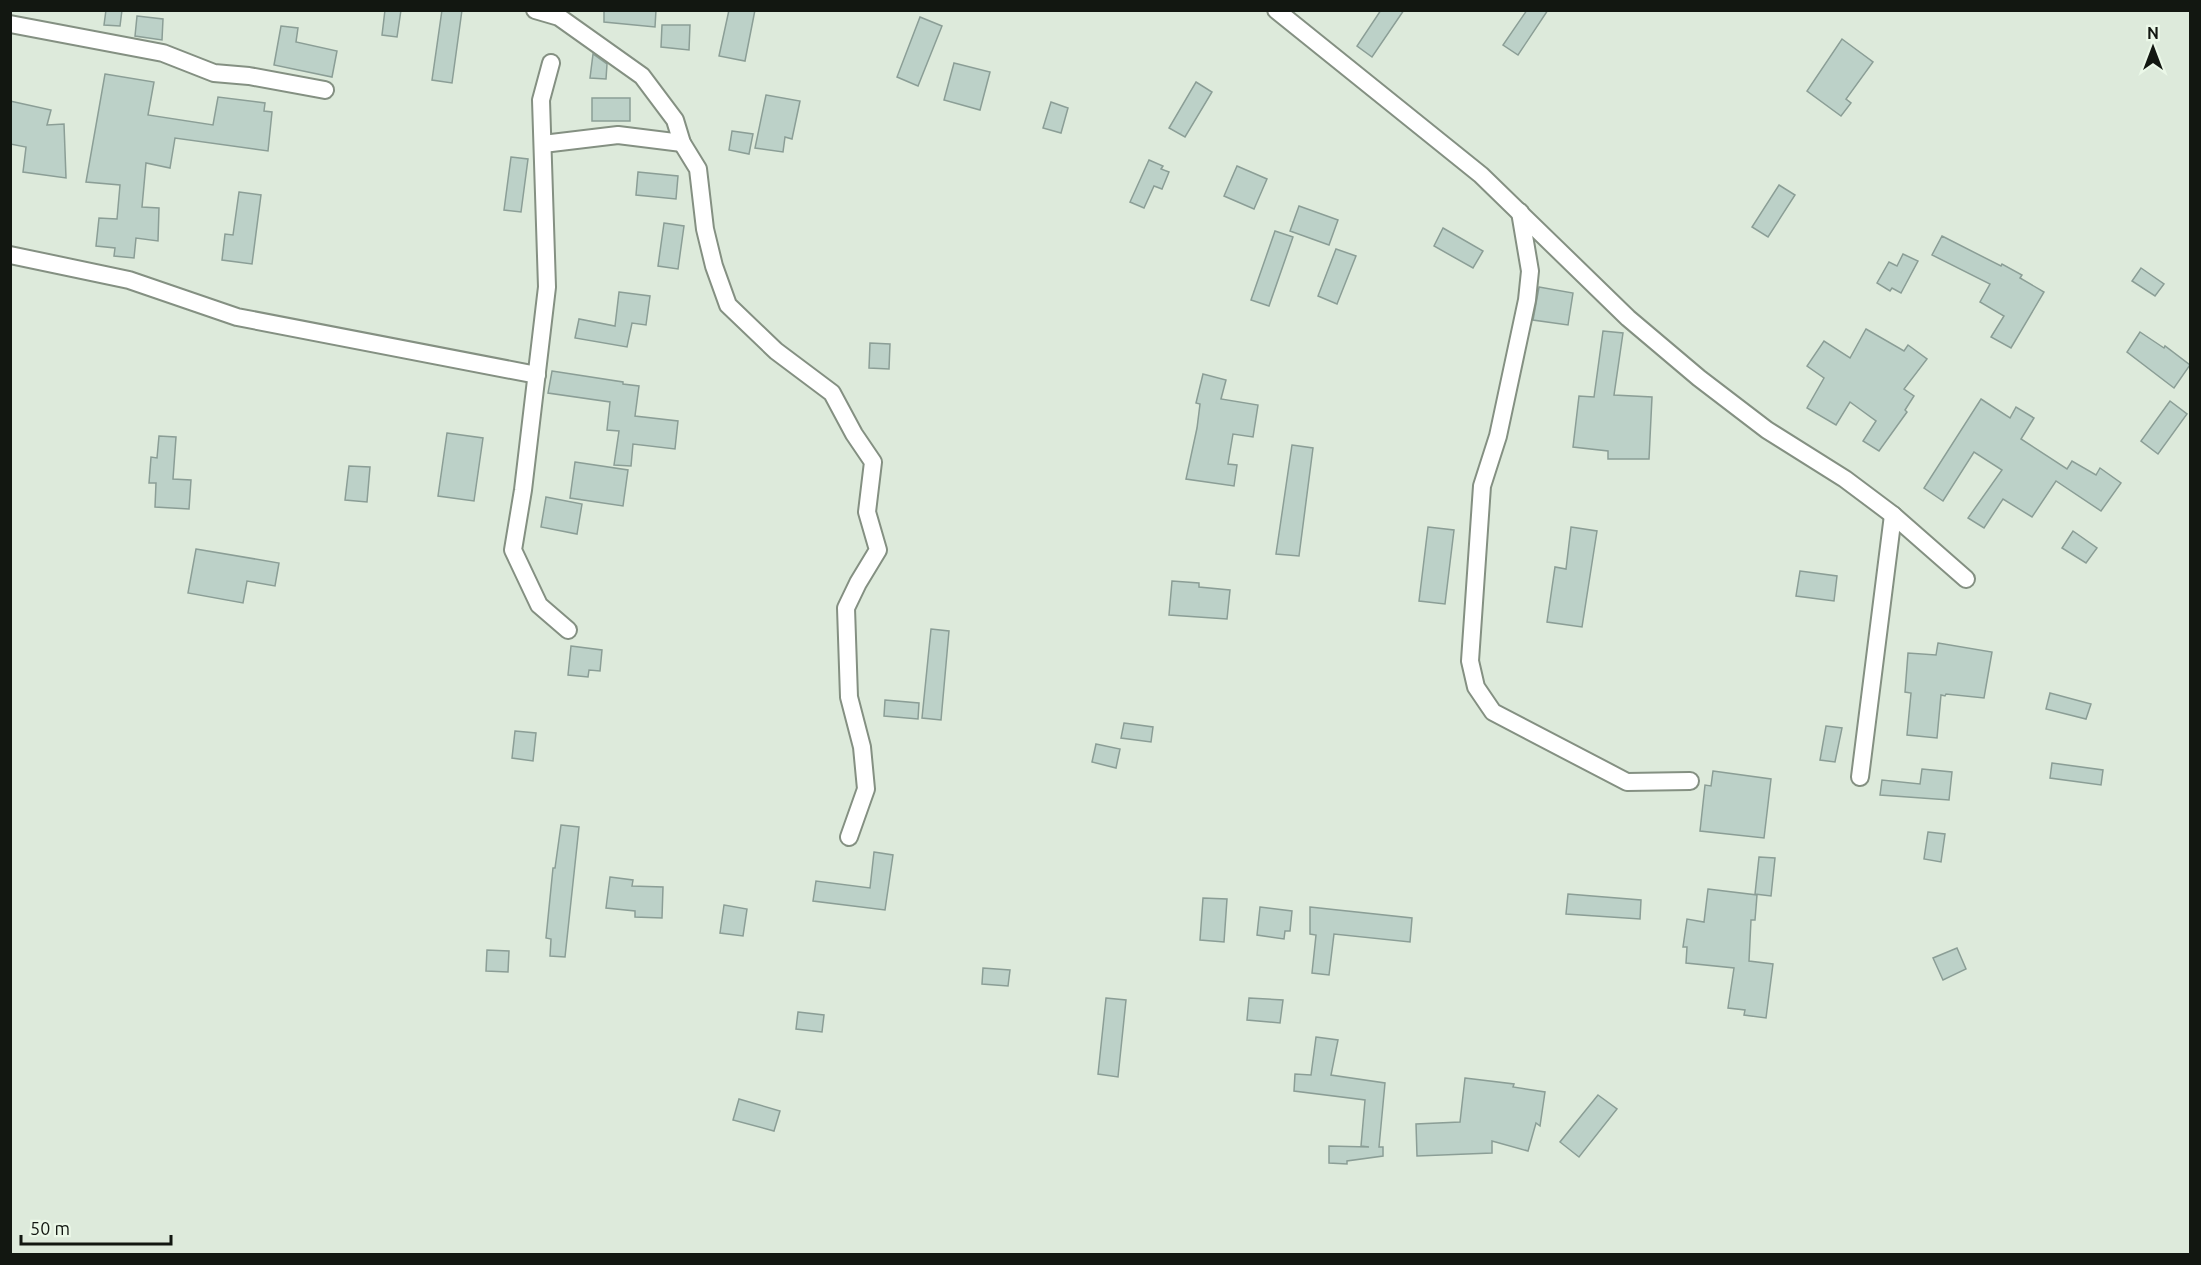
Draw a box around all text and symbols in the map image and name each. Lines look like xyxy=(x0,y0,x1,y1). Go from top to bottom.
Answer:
north arrow xyxy=(2123,18,2183,78)
text: N xyxy=(2147,24,2159,42)
scale bar xyxy=(21,1208,171,1246)
text: 50 m xyxy=(30,1218,70,1238)

